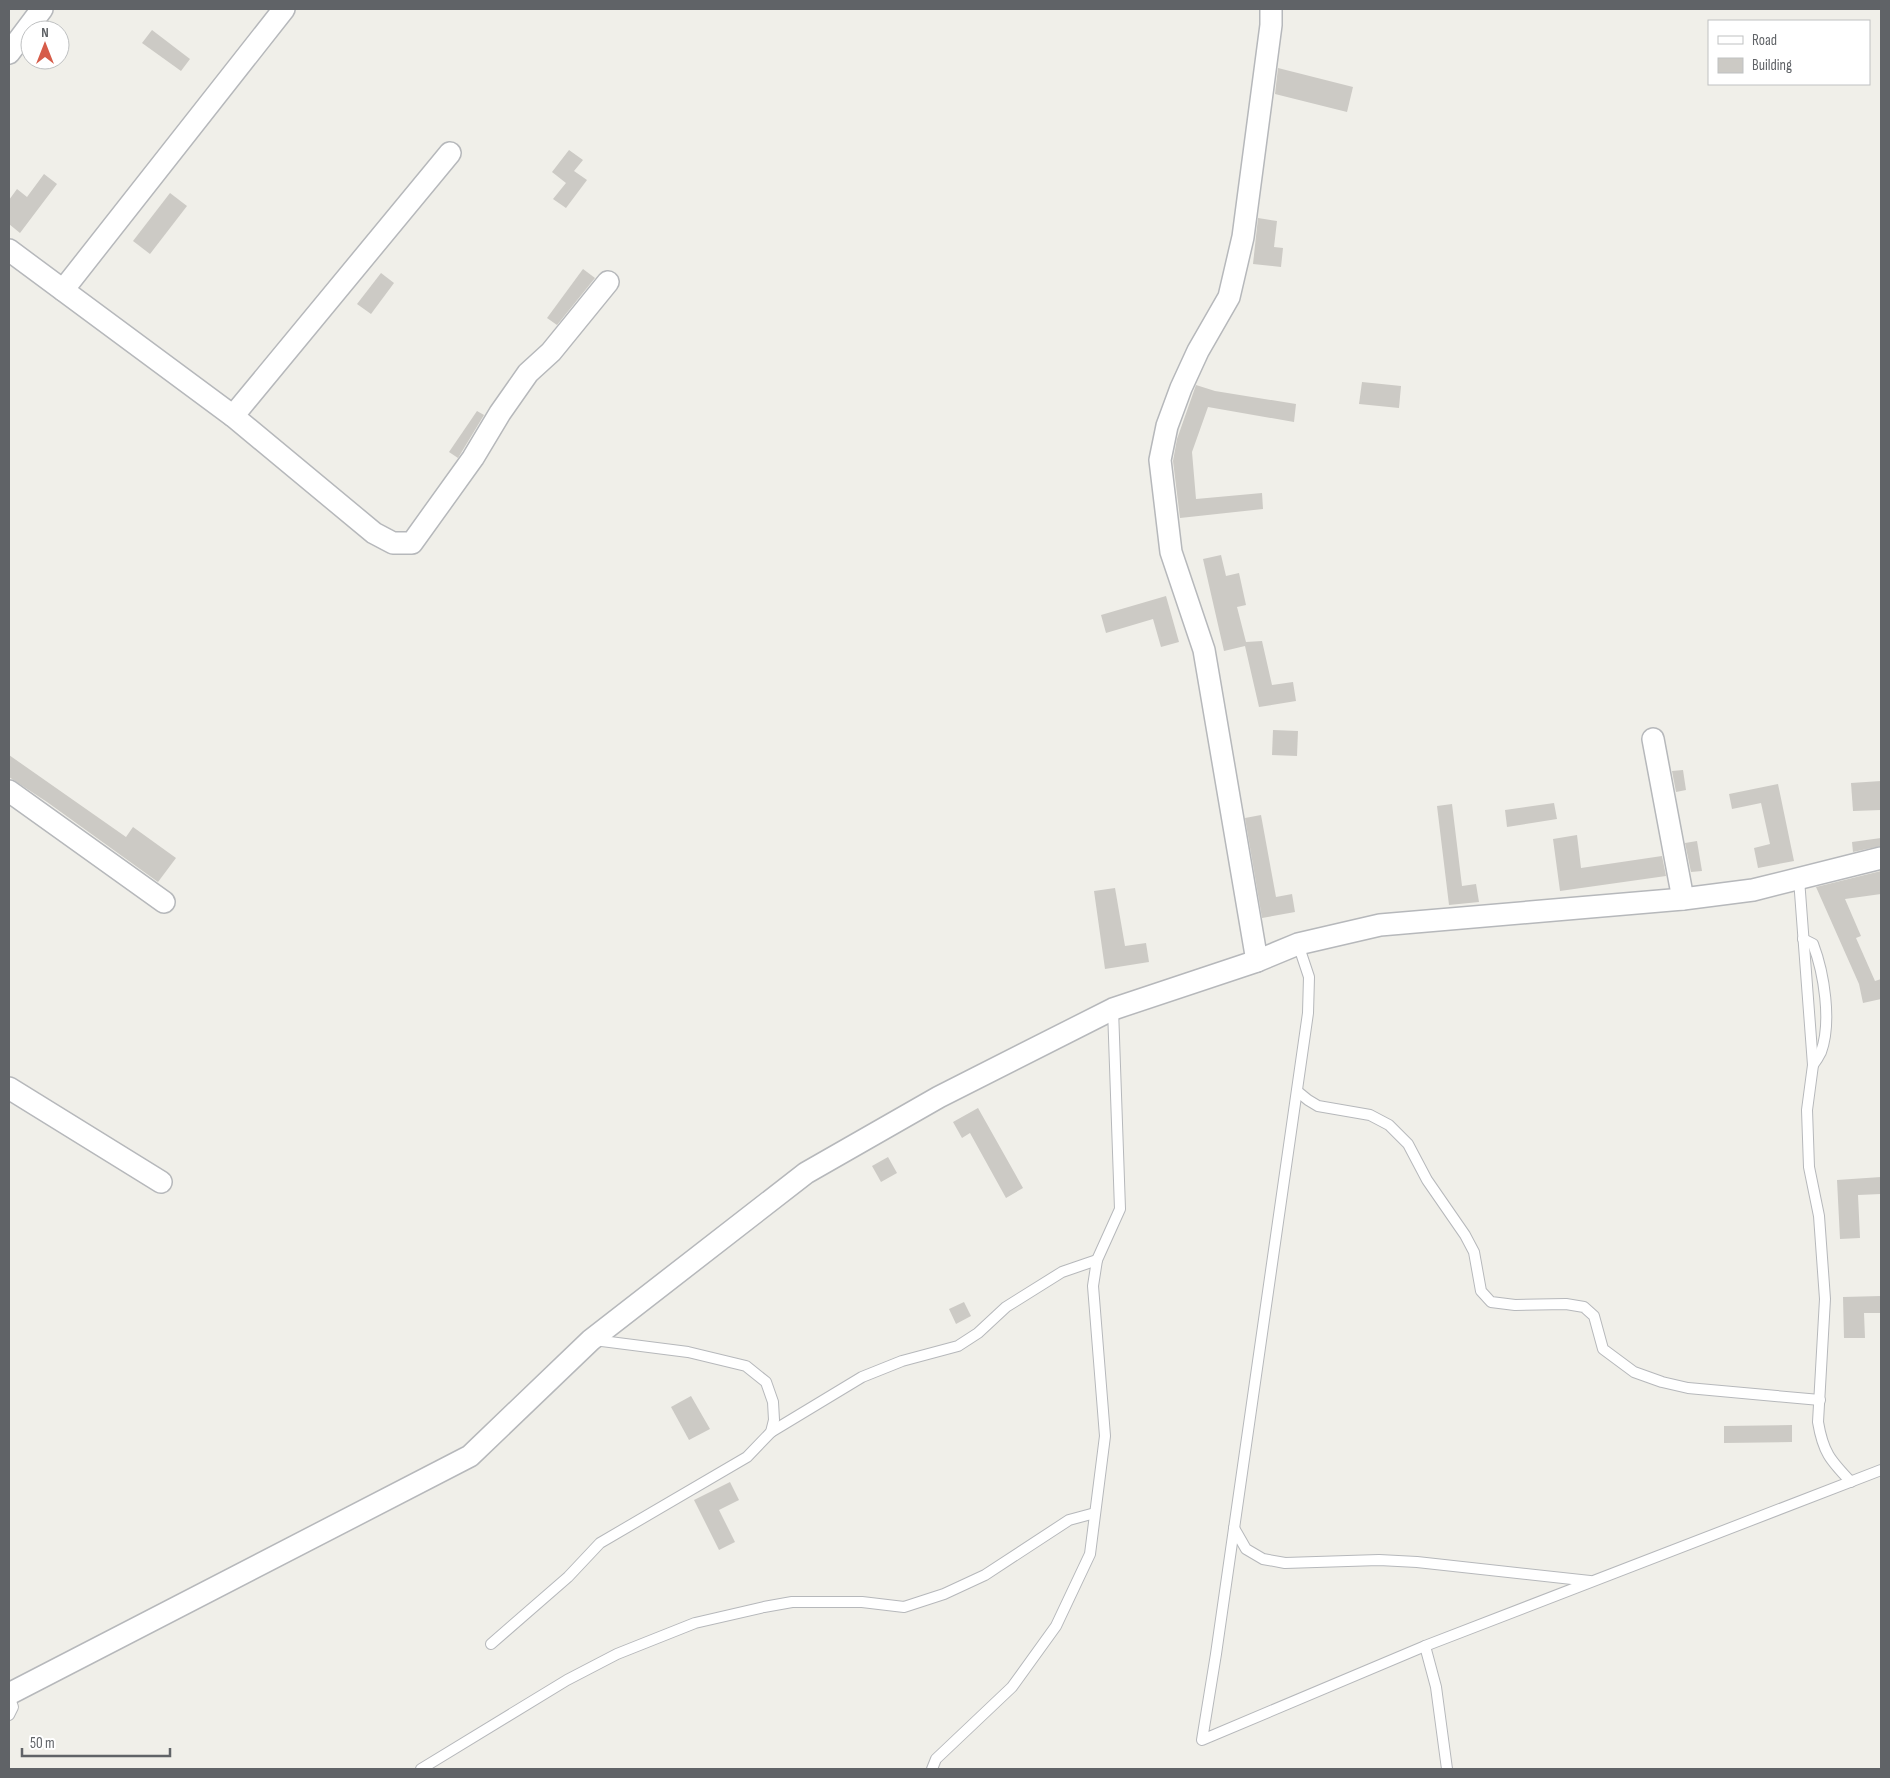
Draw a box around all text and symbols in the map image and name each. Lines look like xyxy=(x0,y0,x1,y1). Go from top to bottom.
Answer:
north arrow xyxy=(20,20,70,70)
legend xyxy=(1708,20,1870,85)
text: N xyxy=(41,24,49,41)
text: Road xyxy=(1752,31,1777,50)
text: Building xyxy=(1752,56,1792,75)
scale bar xyxy=(22,1726,170,1758)
text: 50 m xyxy=(30,1734,55,1753)

